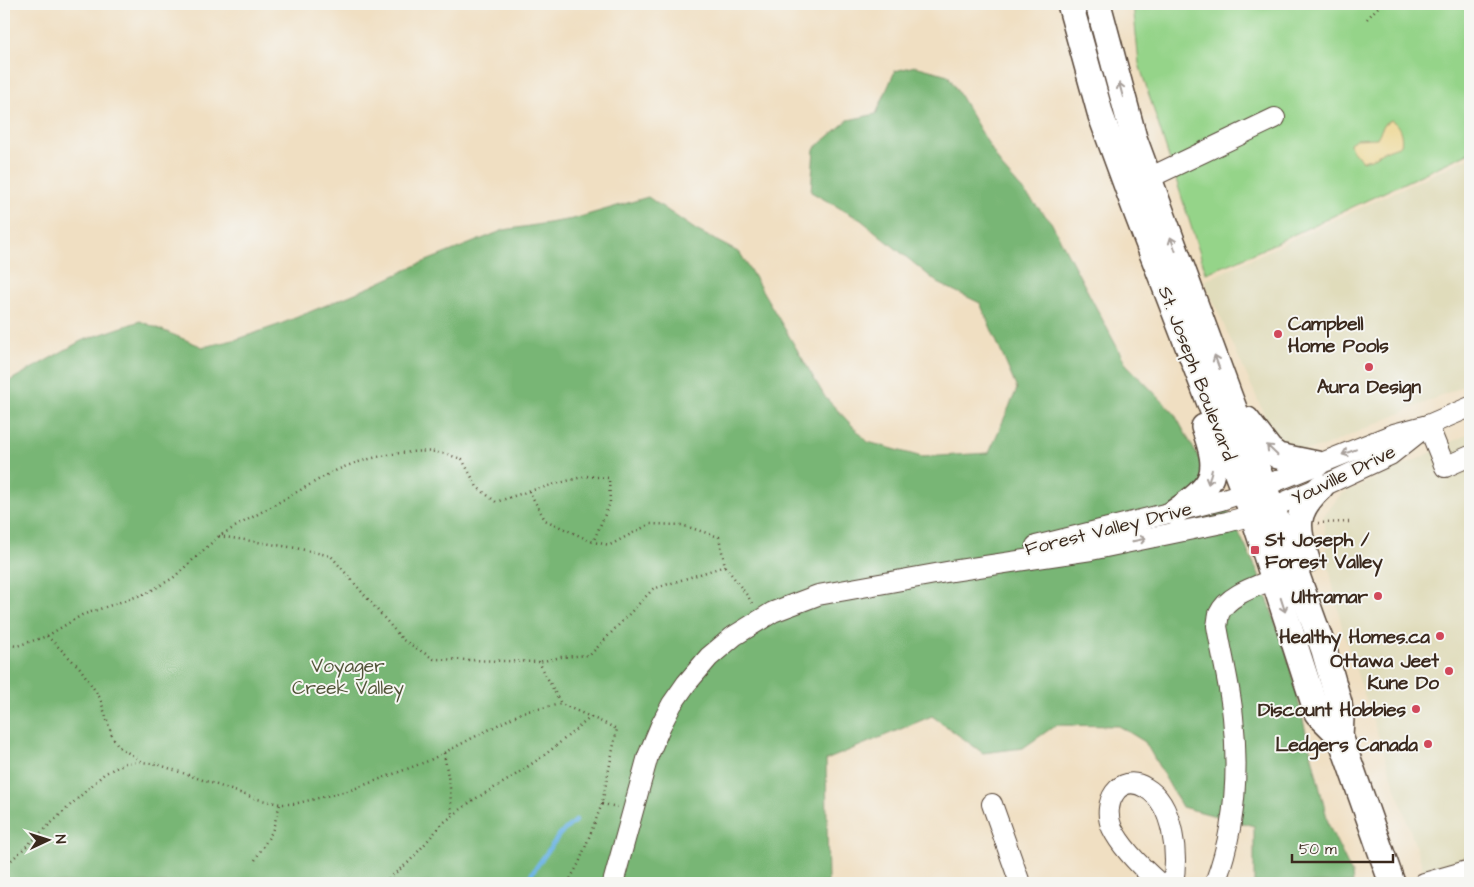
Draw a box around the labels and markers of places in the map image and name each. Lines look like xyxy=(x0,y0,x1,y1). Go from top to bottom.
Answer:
place label: Campbell Home Pools xyxy=(1288,311,1389,360)
marker: Campbell Home Pools xyxy=(1272,328,1284,340)
marker: Aura Design xyxy=(1363,361,1375,373)
place label: Aura Design xyxy=(1317,374,1421,402)
place label: St Joseph / Forest Valley xyxy=(1264,527,1383,577)
marker: St Joseph / Forest Valley xyxy=(1249,544,1261,556)
place label: Ultramar xyxy=(1292,584,1369,611)
marker: Ultramar xyxy=(1372,590,1384,602)
place label: Healthy Homes.ca xyxy=(1279,624,1430,652)
marker: Healthy Homes.ca xyxy=(1434,630,1446,642)
place label: Ottawa Jeet Kune Do xyxy=(1330,648,1439,697)
marker: Ottawa Jeet Kune Do xyxy=(1443,665,1455,677)
place label: Discount Hobbies xyxy=(1258,697,1406,724)
marker: Discount Hobbies xyxy=(1410,703,1422,715)
place label: Ledgers Canada xyxy=(1275,732,1418,760)
marker: Ledgers Canada xyxy=(1422,738,1434,750)

